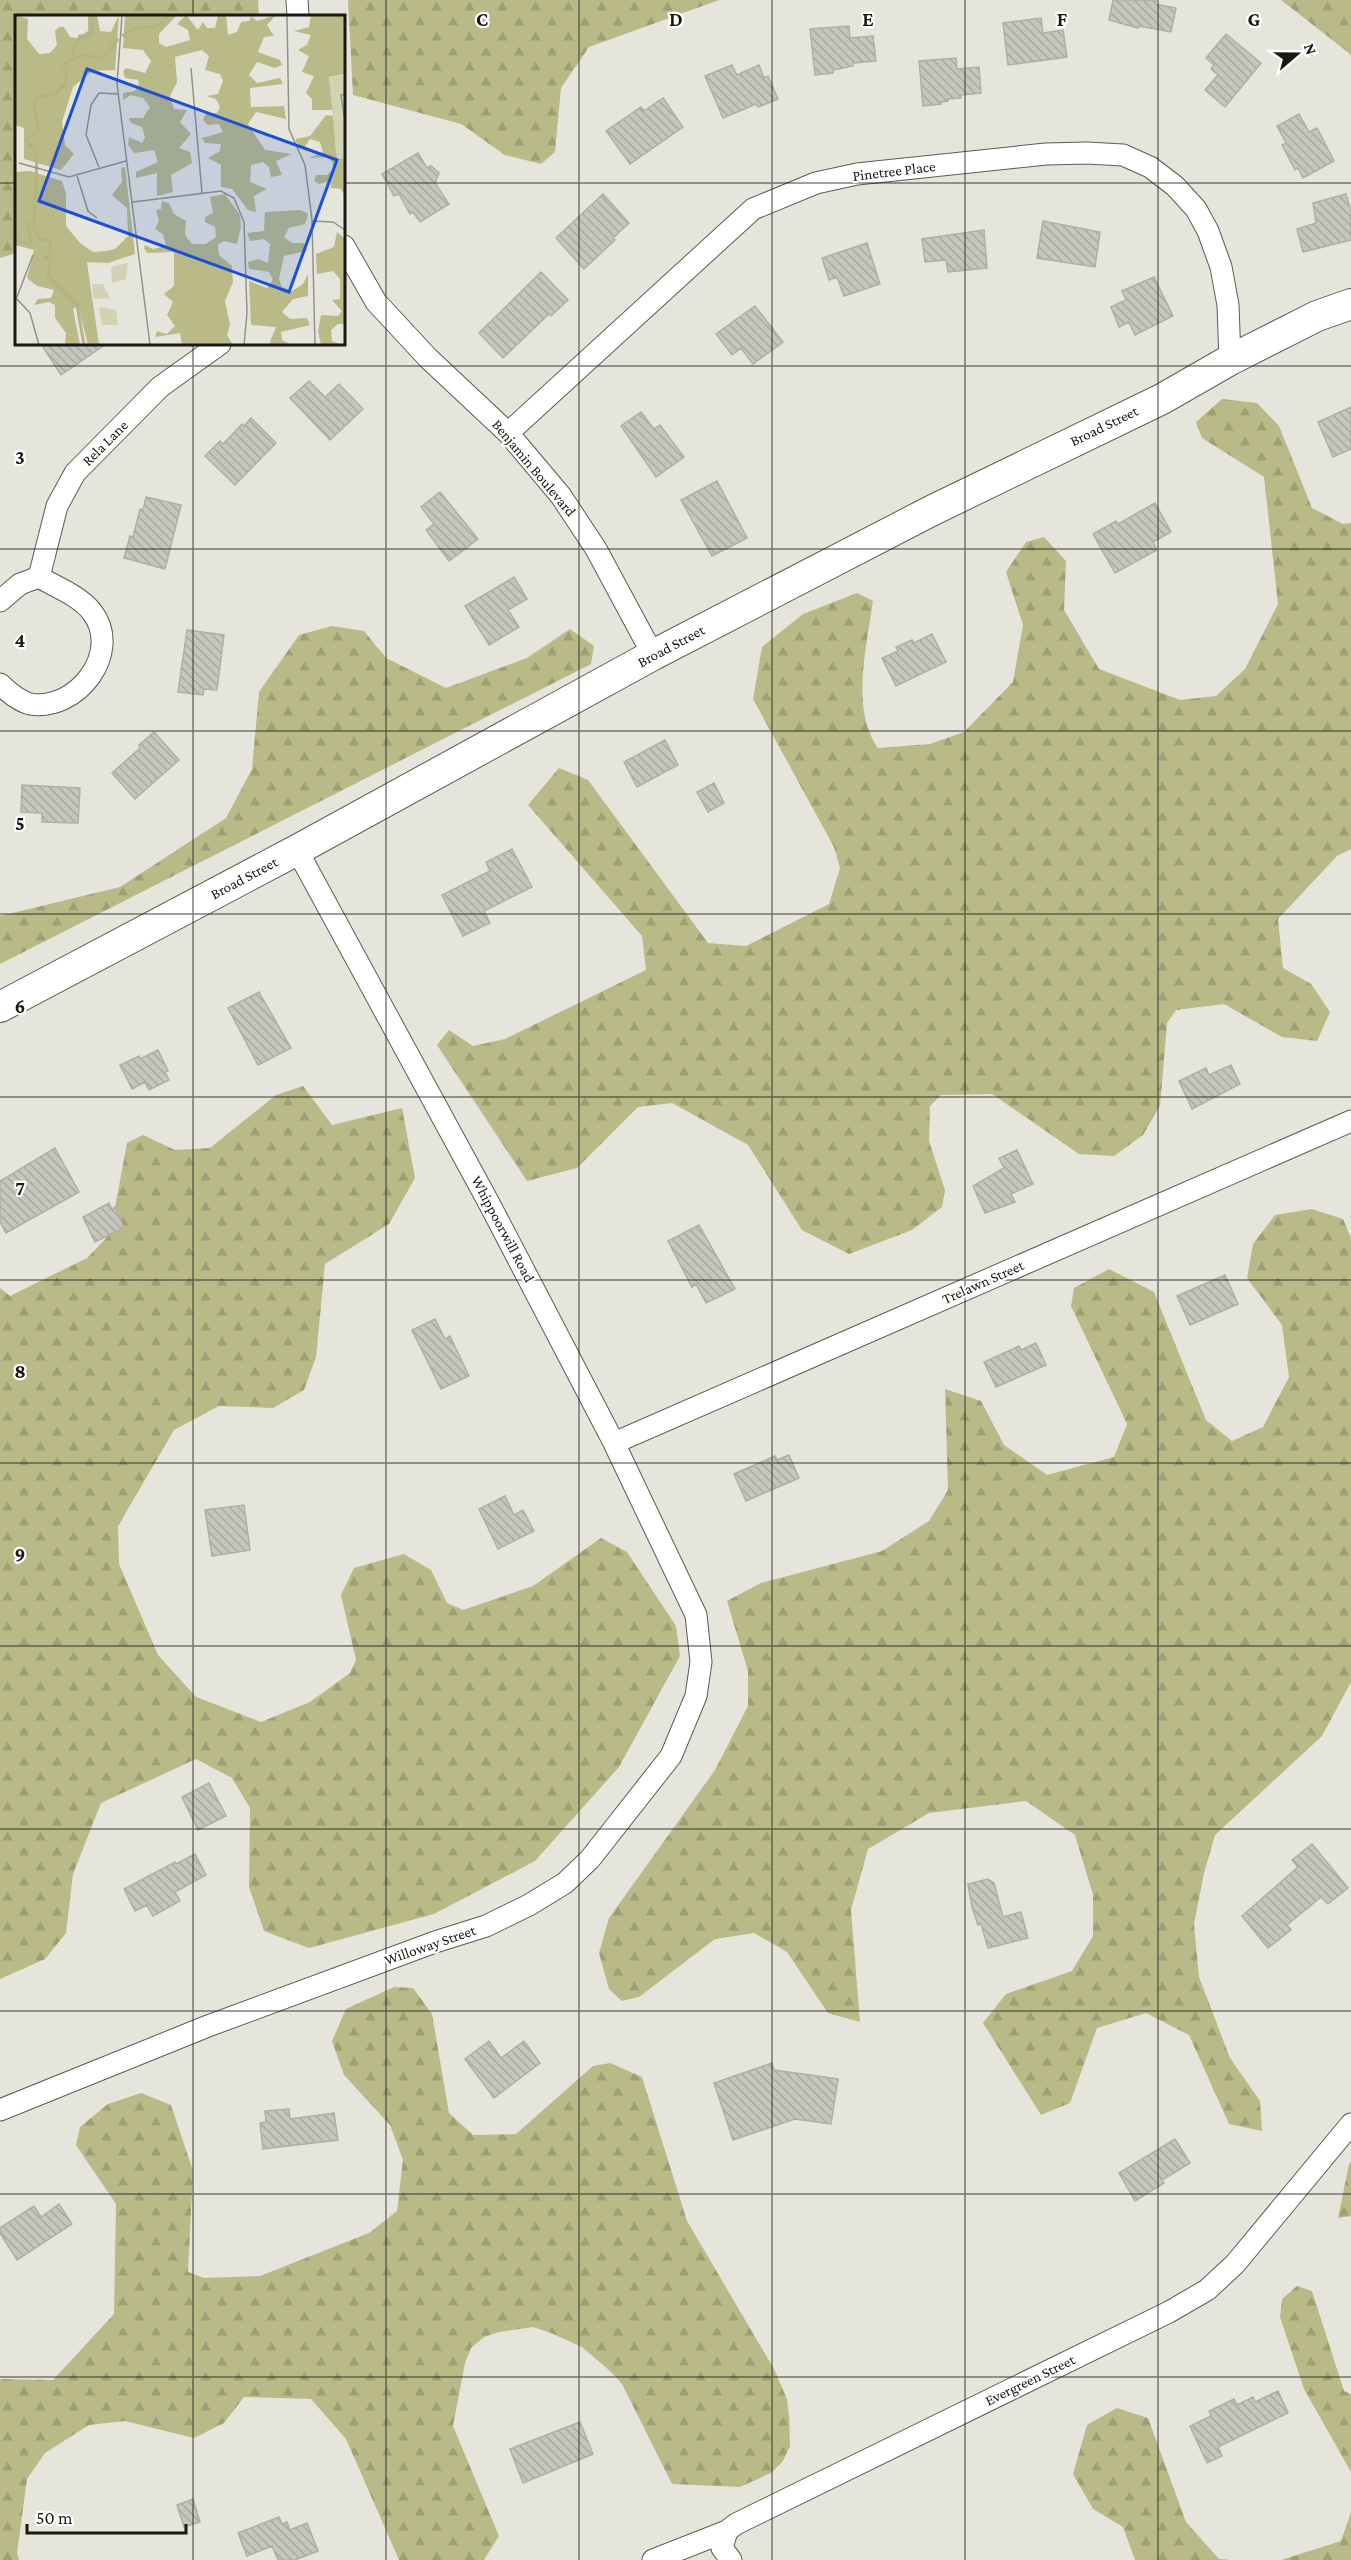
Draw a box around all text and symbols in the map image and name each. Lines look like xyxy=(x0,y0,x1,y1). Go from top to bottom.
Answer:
text: C xyxy=(476,8,488,30)
text: D xyxy=(669,8,683,30)
text: E xyxy=(862,8,874,30)
text: F xyxy=(1057,8,1068,30)
text: G xyxy=(1248,8,1261,30)
inset map xyxy=(15,15,345,345)
north arrow xyxy=(1267,24,1327,84)
text: N xyxy=(1301,41,1321,57)
street label: Pinetree Place xyxy=(852,158,937,184)
street label: Broad Street xyxy=(1067,402,1141,449)
street label: Benjamin Boulevard xyxy=(488,416,579,520)
street label: Rela Lane xyxy=(79,417,131,469)
text: 3 xyxy=(15,446,25,468)
street label: Broad Street xyxy=(635,621,708,670)
text: 4 xyxy=(15,629,26,651)
text: 5 xyxy=(15,812,25,834)
street label: Broad Street xyxy=(208,853,281,902)
text: 6 xyxy=(15,995,25,1017)
street label: Whippoorwill Road xyxy=(467,1173,538,1285)
text: 7 xyxy=(15,1177,25,1199)
street label: Trelawn Street xyxy=(940,1256,1027,1307)
text: 8 xyxy=(14,1360,26,1382)
text: 9 xyxy=(15,1543,25,1565)
street label: Willoway Street xyxy=(382,1922,479,1969)
street label: Evergreen Street xyxy=(983,2351,1079,2410)
scale bar xyxy=(27,2497,186,2535)
text: 50 m xyxy=(36,2508,73,2528)

